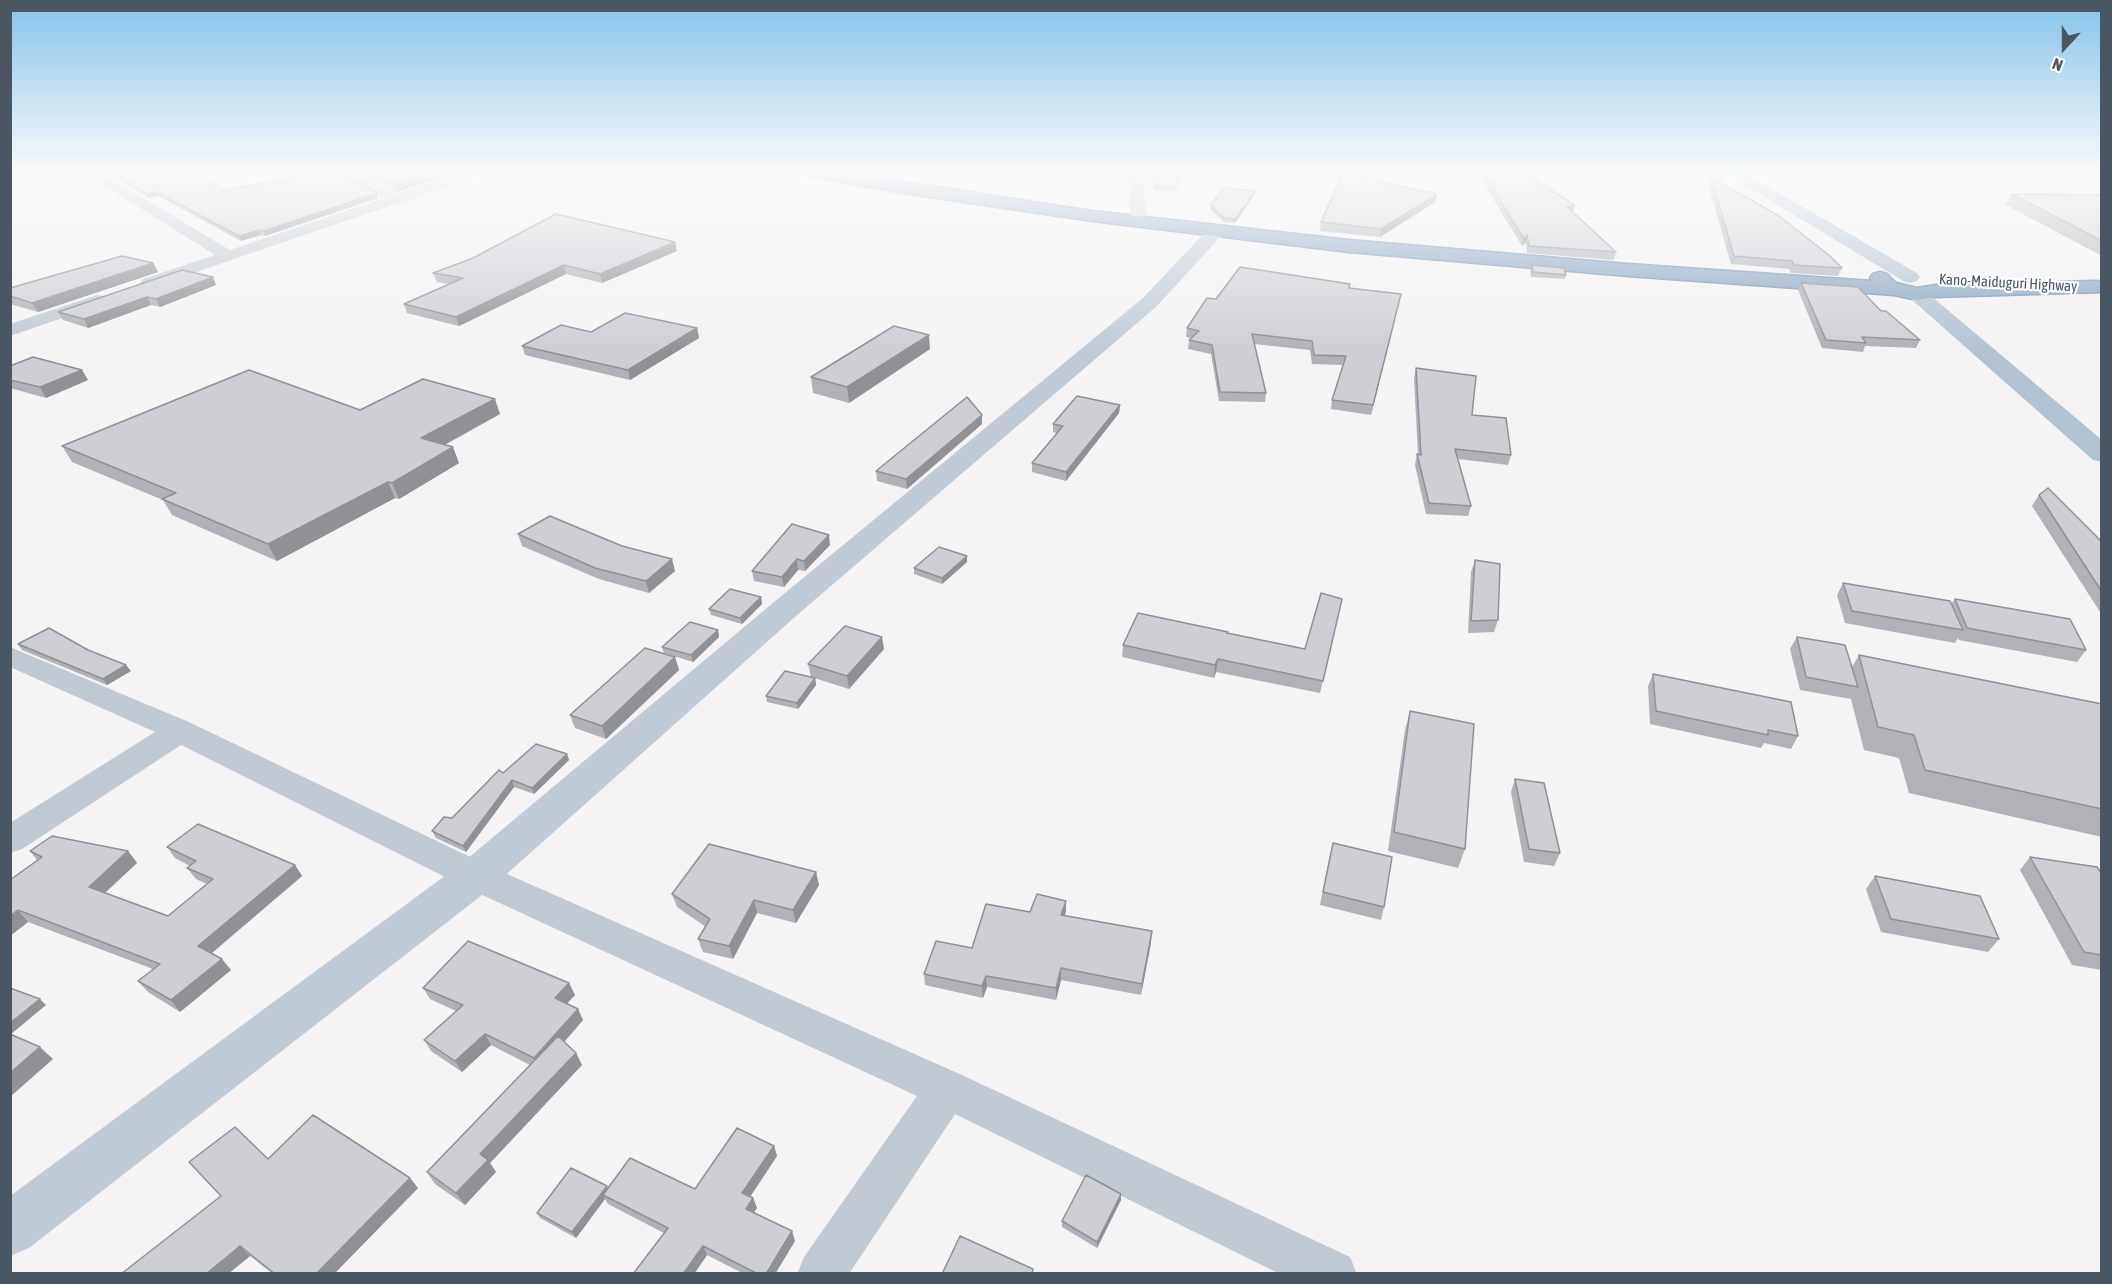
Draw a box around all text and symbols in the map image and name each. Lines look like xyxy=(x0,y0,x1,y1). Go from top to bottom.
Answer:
north arrow xyxy=(2034,18,2094,78)
text: N xyxy=(2050,55,2065,75)
street label: Kano-Maiduguri Highway xyxy=(1938,270,2078,296)

